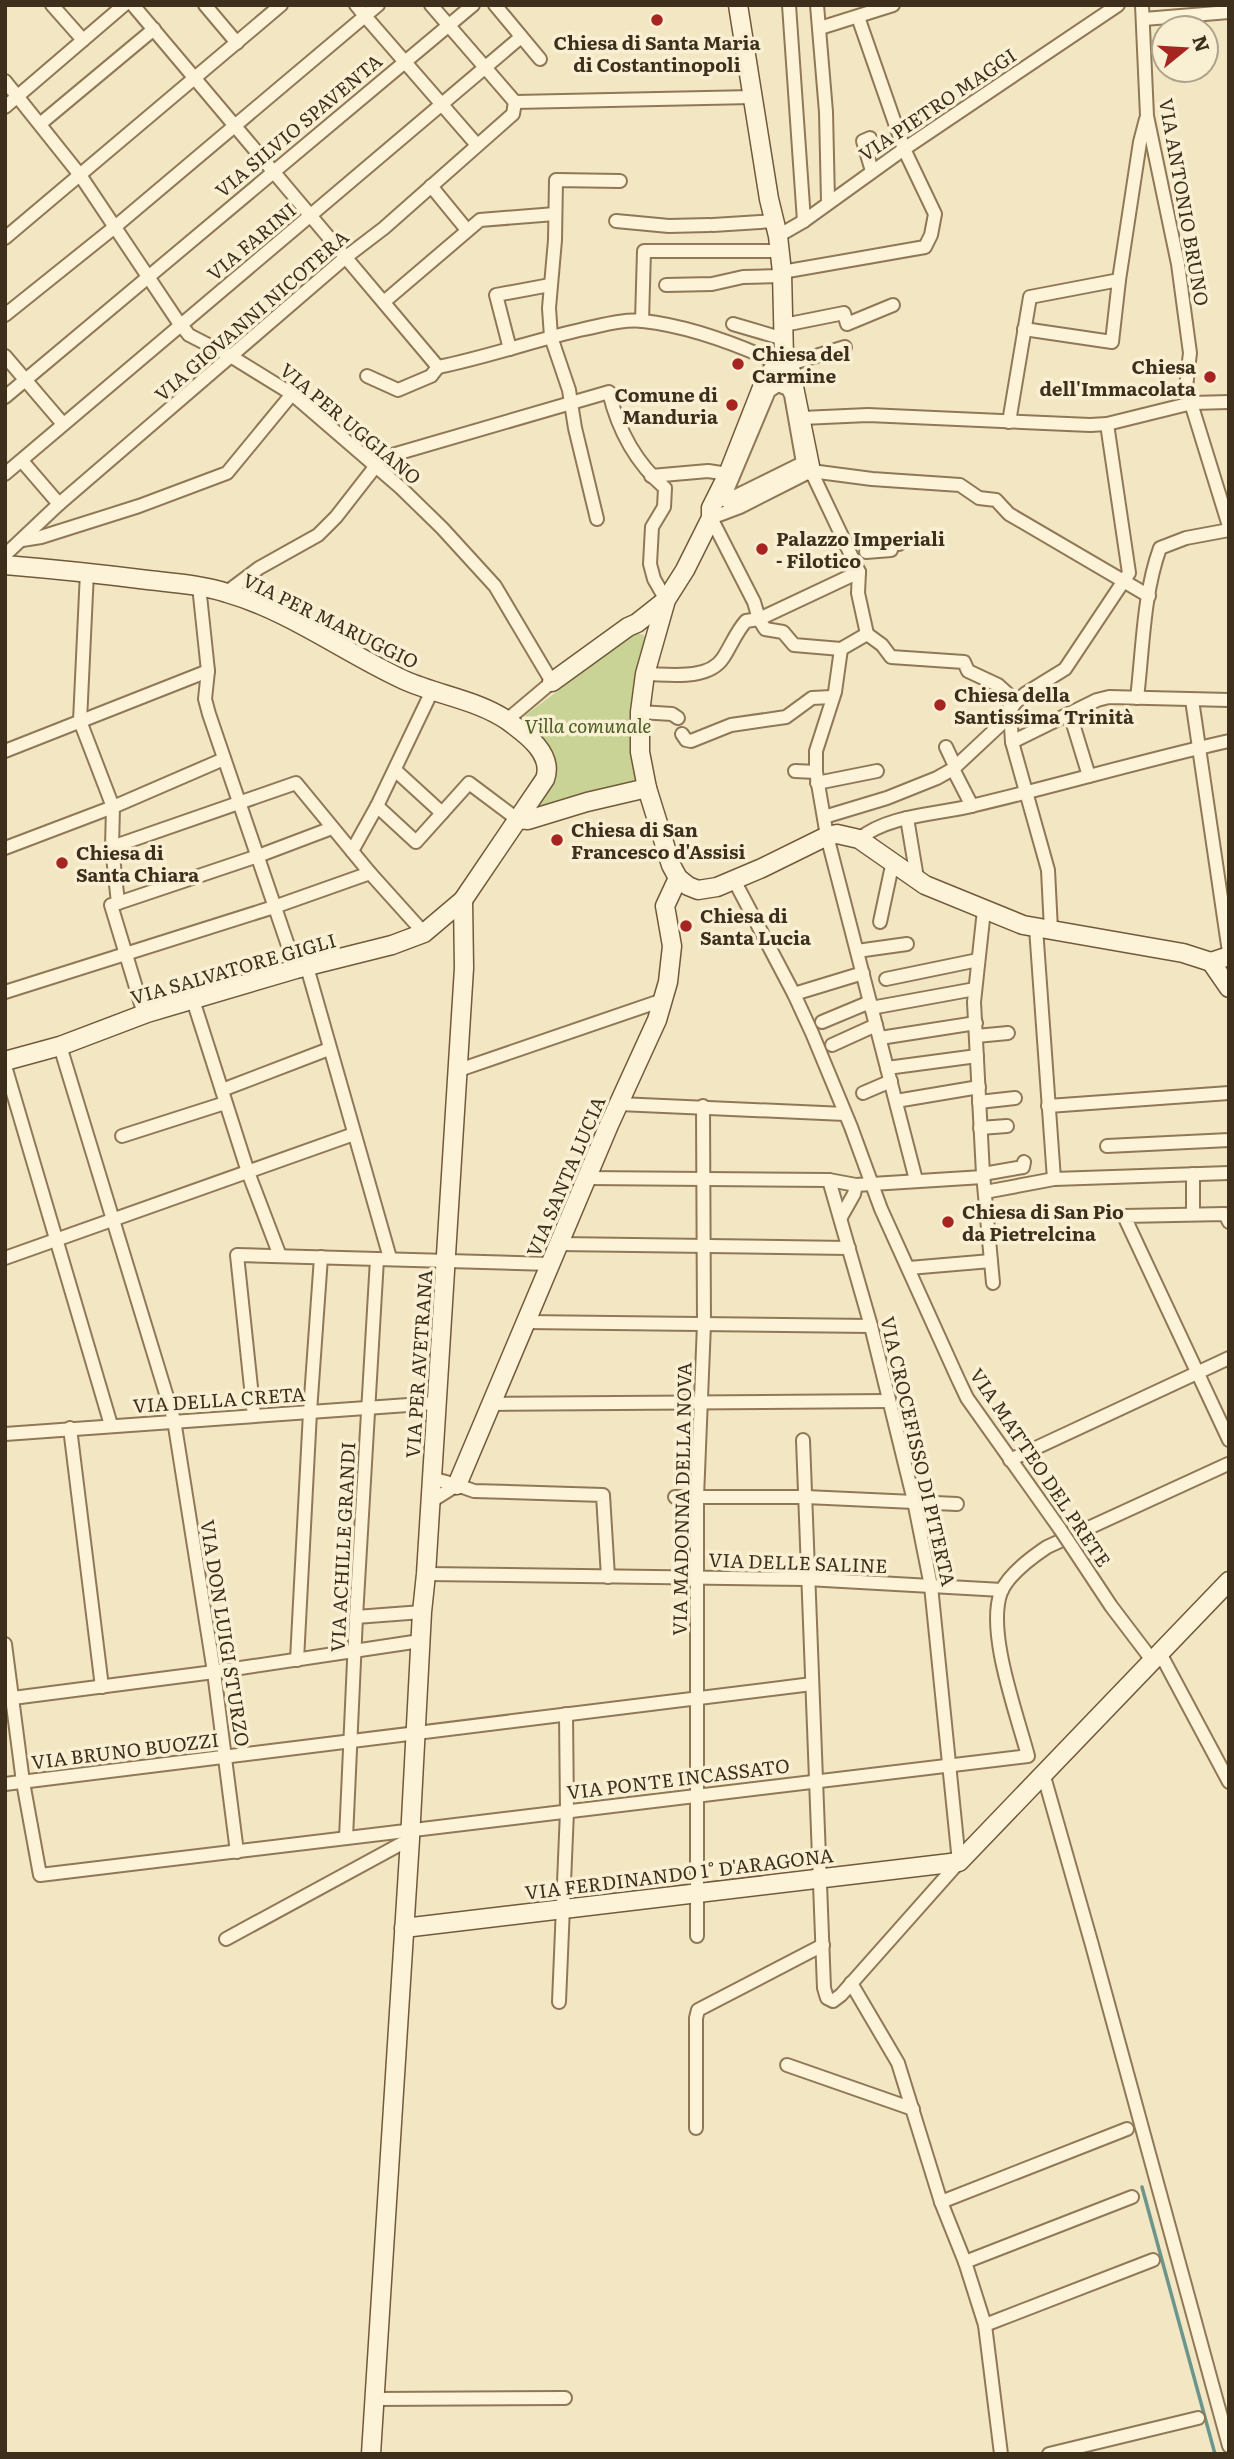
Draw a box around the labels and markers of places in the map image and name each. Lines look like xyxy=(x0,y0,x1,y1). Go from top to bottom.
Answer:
marker: Chiesa di Santa Maria di Costantinopoli xyxy=(649,12,665,28)
place label: Chiesa di Santa Maria di Costantinopoli xyxy=(554,28,760,78)
place label: Chiesa del Carmine xyxy=(752,339,850,389)
place label: Chiesa dell'Immacolata xyxy=(1039,352,1196,402)
marker: Chiesa del Carmine xyxy=(730,356,746,372)
marker: Chiesa dell'Immacolata xyxy=(1202,369,1218,385)
place label: Comune di Manduria xyxy=(615,380,718,430)
marker: Comune di Manduria xyxy=(724,397,740,413)
place label: Palazzo Imperiali - Filotico xyxy=(776,524,945,574)
marker: Palazzo Imperiali - Filotico xyxy=(754,541,770,557)
place label: Chiesa della Santissima Trinità xyxy=(954,680,1134,730)
marker: Chiesa della Santissima Trinità xyxy=(932,697,948,713)
place label: Chiesa di San Francesco d'Assisi xyxy=(571,815,745,865)
marker: Chiesa di San Francesco d'Assisi xyxy=(549,832,565,848)
place label: Chiesa di Santa Chiara xyxy=(76,838,199,888)
marker: Chiesa di Santa Chiara xyxy=(54,855,70,871)
place label: Chiesa di Santa Lucia xyxy=(700,901,811,951)
marker: Chiesa di Santa Lucia xyxy=(678,918,694,934)
place label: Chiesa di San Pio da Pietrelcina xyxy=(962,1197,1124,1247)
marker: Chiesa di San Pio da Pietrelcina xyxy=(940,1214,956,1230)

